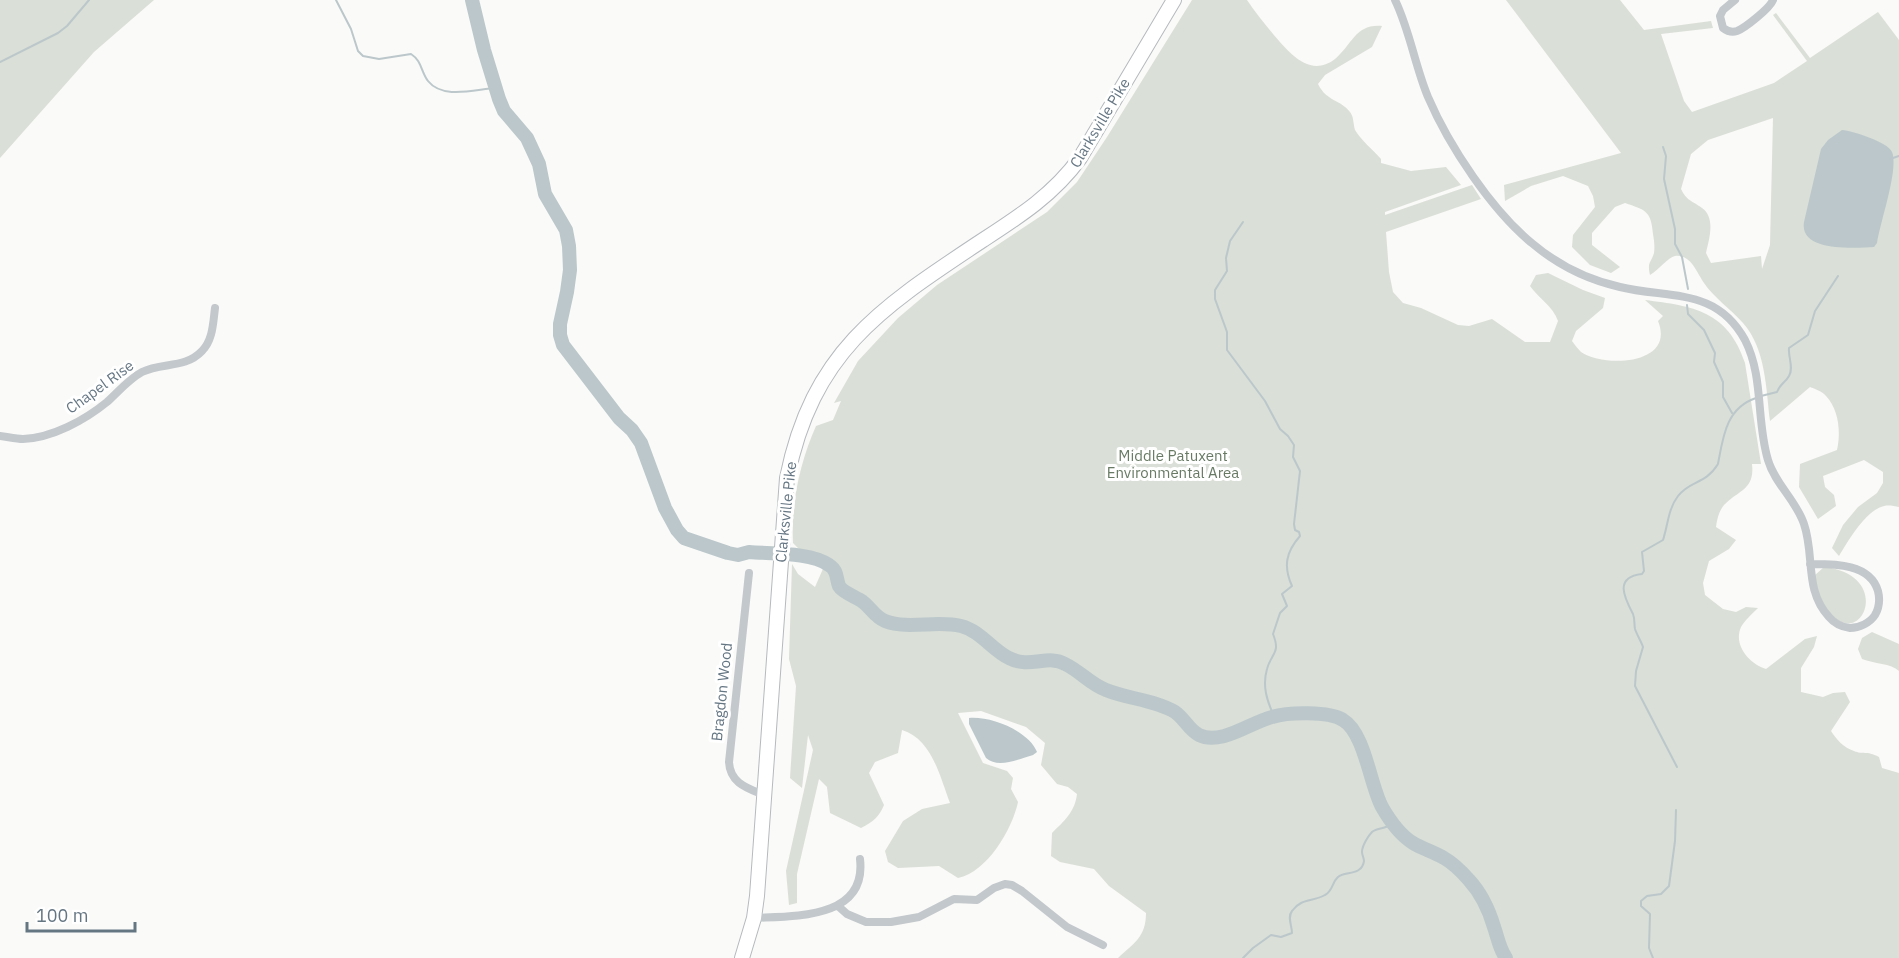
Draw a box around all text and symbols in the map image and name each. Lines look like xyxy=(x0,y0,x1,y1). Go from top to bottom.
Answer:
street label: Clarksville Pike xyxy=(1065,74,1134,171)
street label: Chapel Rise xyxy=(62,356,137,418)
park label: Middle Patuxent Environmental Area xyxy=(1107,446,1239,482)
street label: Clarksville Pike xyxy=(771,460,800,563)
street label: Bragdon Wood xyxy=(707,642,736,742)
scale bar xyxy=(27,895,135,933)
text: 100 m xyxy=(36,904,88,927)

